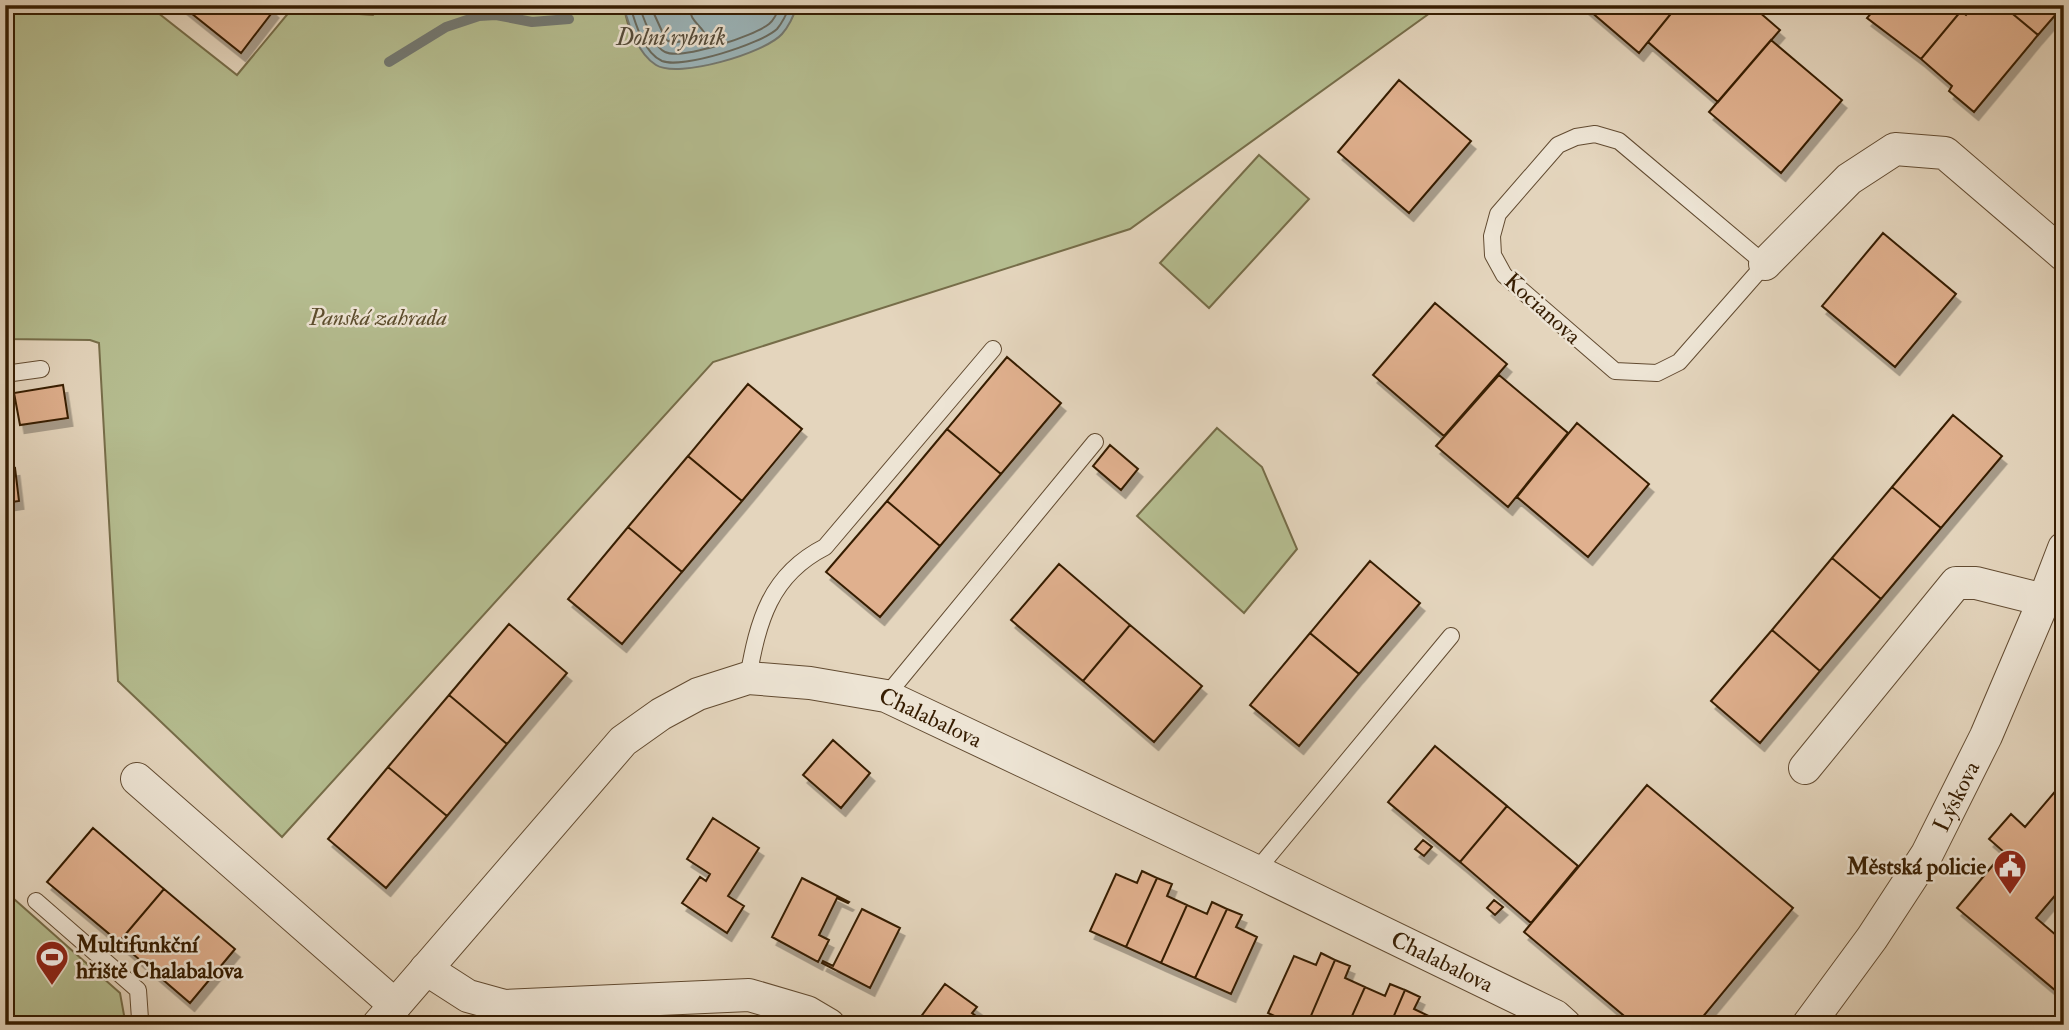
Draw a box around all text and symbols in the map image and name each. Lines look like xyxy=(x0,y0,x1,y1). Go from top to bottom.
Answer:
water label: Dolní rybník xyxy=(615,22,726,53)
street label: Kocianova xyxy=(1498,266,1588,351)
park label: Panská zahrada xyxy=(308,303,447,332)
street label: Chalabalova xyxy=(874,681,987,755)
street label: Lýskova xyxy=(1927,756,1986,837)
public building icon: Městská policie xyxy=(1991,847,2029,896)
place label: Městská policie xyxy=(1846,852,1986,882)
street label: Chalabalova xyxy=(1386,925,1499,999)
place label: Multifunkční hřiště Chalabalova xyxy=(75,930,244,985)
sports icon: Multifunkční hřiště Chalabalova xyxy=(33,938,71,987)

